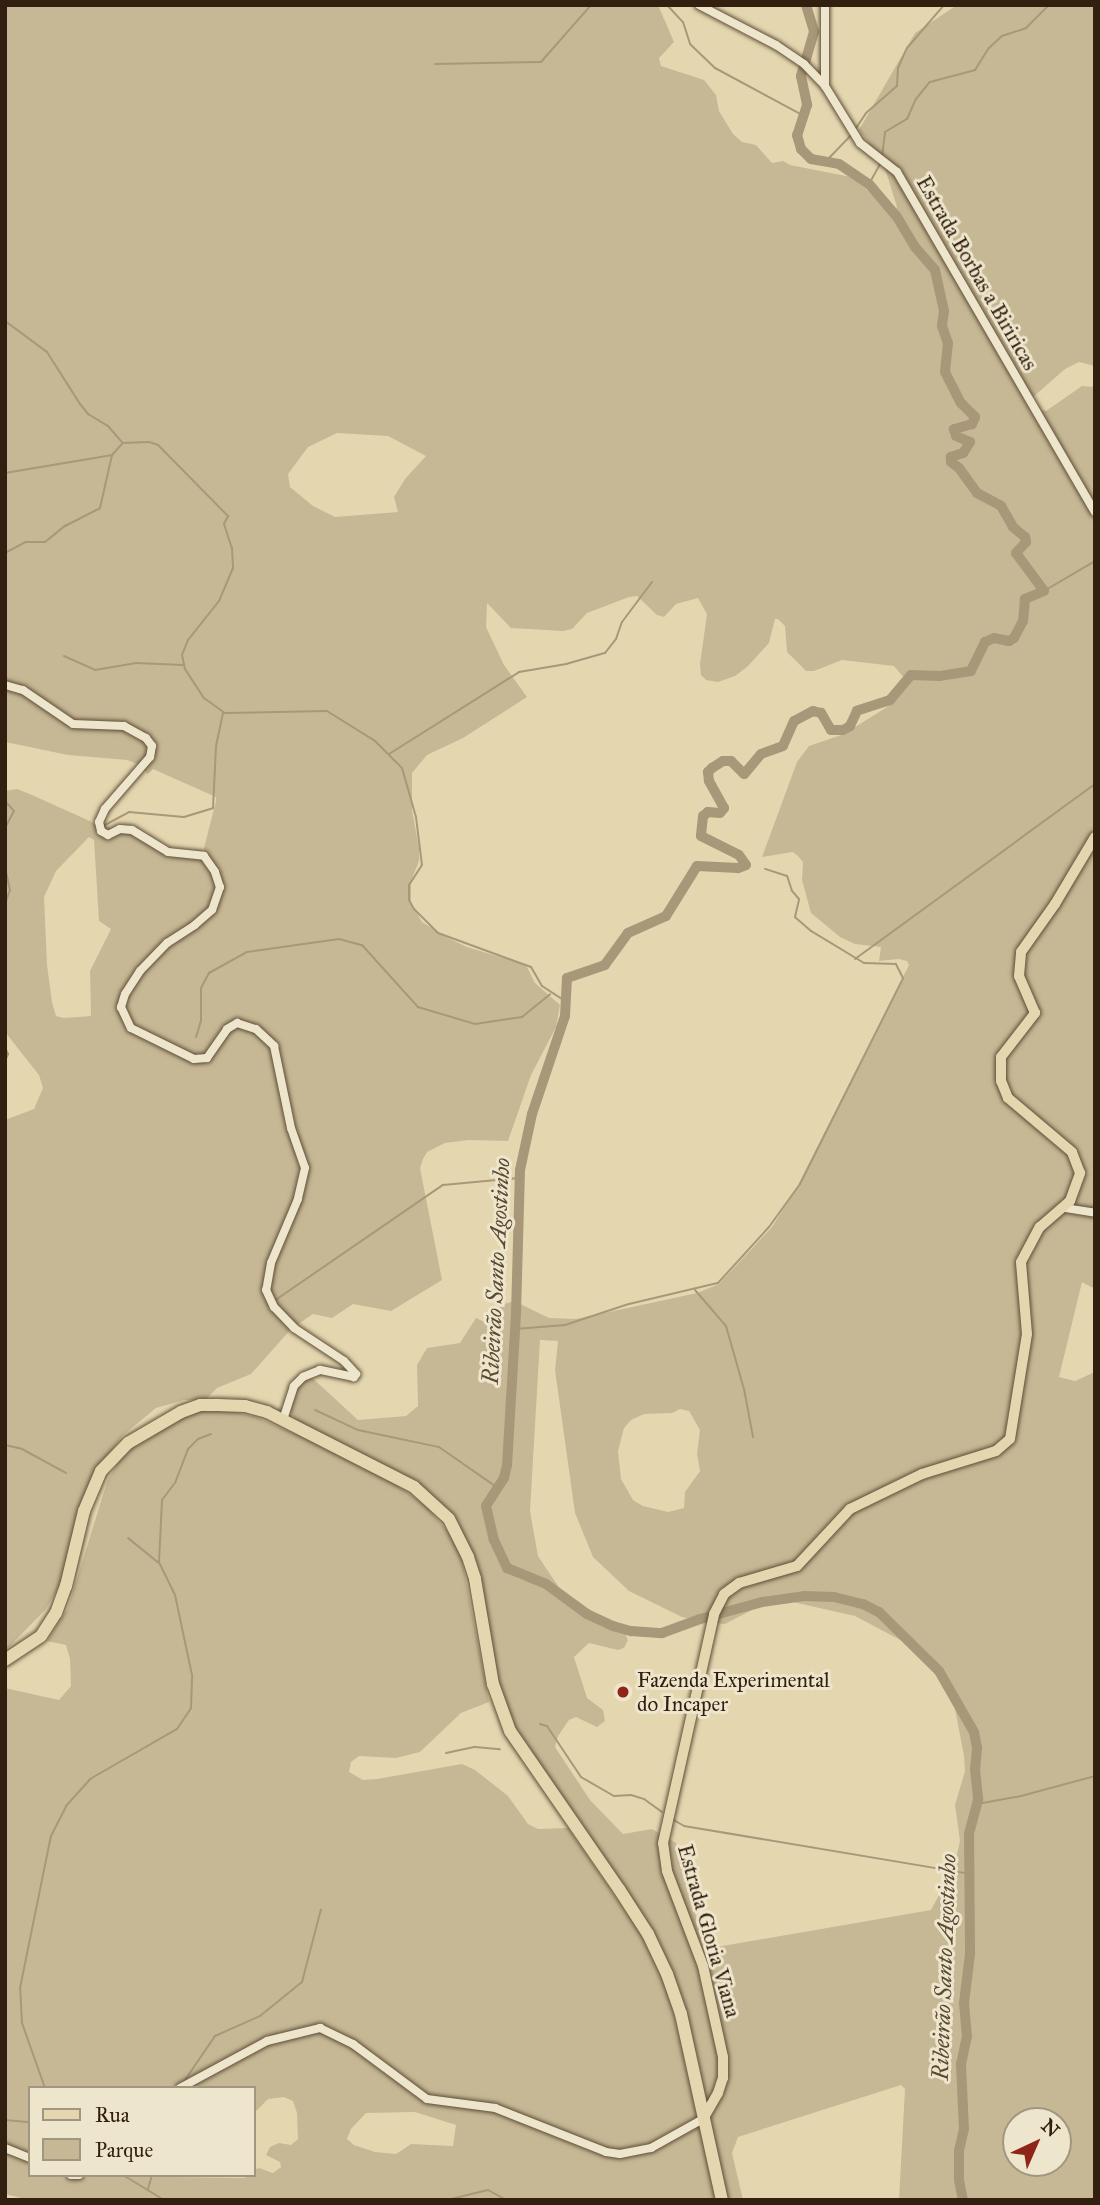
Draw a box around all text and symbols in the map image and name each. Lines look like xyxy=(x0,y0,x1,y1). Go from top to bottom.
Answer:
street label: Estrada Borbas a Biriricas xyxy=(911,171,1043,375)
water label: Ribeirão Santo Agostinho xyxy=(476,1157,516,1385)
place label: Fazenda Experimental do Incaper xyxy=(637,1667,830,1717)
marker: Fazenda Experimental do Incaper xyxy=(615,1684,631,1700)
street label: Estrada Gloria Viana xyxy=(672,1842,746,2020)
water label: Ribeirão Santo Agostinho xyxy=(926,1853,962,2081)
legend xyxy=(28,2086,256,2177)
text: Rua xyxy=(95,2102,130,2128)
north arrow xyxy=(1002,2107,1072,2177)
text: N xyxy=(1037,2114,1064,2142)
text: Parque xyxy=(95,2137,153,2163)

